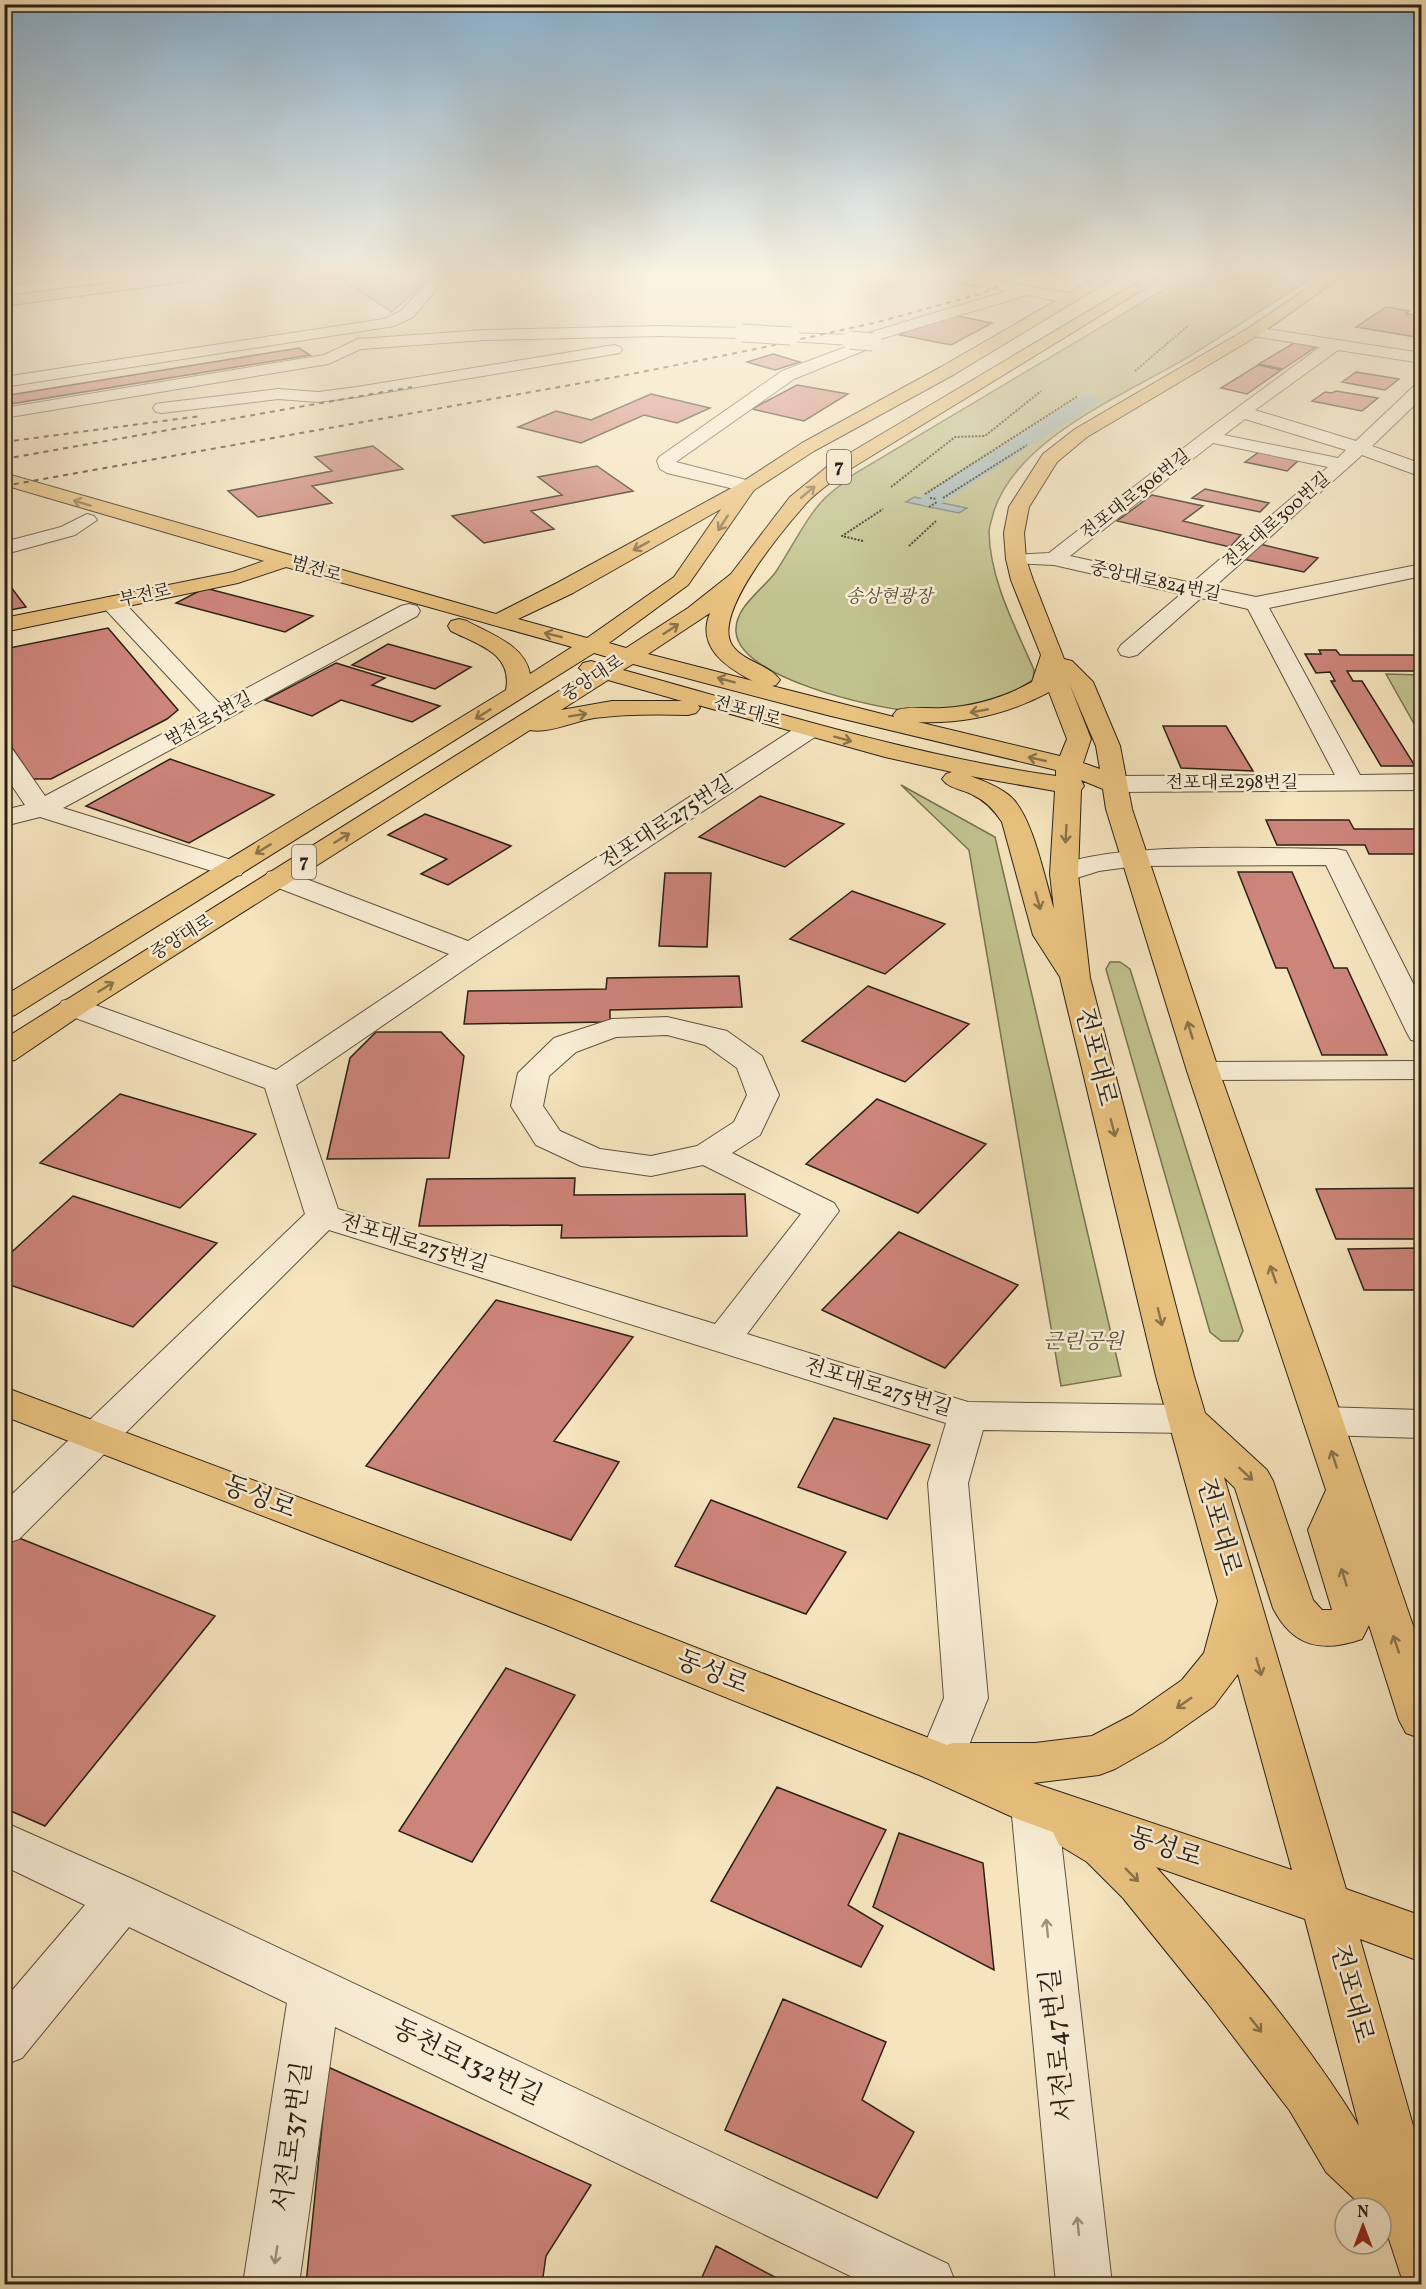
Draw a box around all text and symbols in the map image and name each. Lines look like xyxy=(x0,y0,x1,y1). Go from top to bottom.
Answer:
street label: 전포대로306번길 xyxy=(1076,444,1196,546)
road number: 7 xyxy=(827,450,851,484)
street label: 전포대로300번길 xyxy=(1218,467,1336,575)
one-way arrow xyxy=(800,485,815,499)
one-way arrow xyxy=(73,497,92,508)
one-way arrow xyxy=(717,514,729,530)
one-way arrow xyxy=(633,540,650,552)
street label: 범전로 xyxy=(287,551,345,589)
street label: 중앙대로824번길 xyxy=(1087,556,1223,608)
street label: 부전로 xyxy=(117,578,173,614)
park label: 송상현광장 xyxy=(846,585,935,610)
one-way arrow xyxy=(662,623,679,635)
one-way arrow xyxy=(544,628,563,640)
street label: 중앙대로 xyxy=(557,650,629,708)
one-way arrow xyxy=(717,674,736,685)
street label: 범전로5번길 xyxy=(161,687,257,753)
street label: 전포대로 xyxy=(710,690,784,734)
one-way arrow xyxy=(970,706,990,717)
one-way arrow xyxy=(475,709,492,721)
one-way arrow xyxy=(568,709,588,720)
one-way arrow xyxy=(833,733,852,745)
one-way arrow xyxy=(1028,752,1047,764)
street label: 전포대로275번길 xyxy=(595,769,739,877)
street label: 전포대로298번길 xyxy=(1166,771,1298,796)
one-way arrow xyxy=(1060,823,1071,843)
one-way arrow xyxy=(333,832,350,844)
one-way arrow xyxy=(255,844,272,856)
road number: 7 xyxy=(292,845,316,879)
one-way arrow xyxy=(1033,891,1044,910)
street label: 중앙대로 xyxy=(146,909,218,967)
one-way arrow xyxy=(97,980,114,992)
street label: 전포대로 xyxy=(1065,1004,1125,1110)
one-way arrow xyxy=(1183,1021,1194,1040)
one-way arrow xyxy=(1107,1119,1119,1138)
street label: 전포대로275번길 xyxy=(337,1208,491,1280)
one-way arrow xyxy=(1267,1265,1278,1284)
one-way arrow xyxy=(1155,1308,1167,1327)
park label: 근린공원 xyxy=(1042,1328,1125,1357)
street label: 전포대로275번길 xyxy=(801,1352,955,1424)
one-way arrow xyxy=(1328,1450,1339,1469)
one-way arrow xyxy=(1238,1466,1253,1481)
street label: 동성로 xyxy=(217,1468,301,1528)
street label: 전포대로 xyxy=(1187,1474,1249,1580)
one-way arrow xyxy=(1338,1568,1349,1587)
one-way arrow xyxy=(1390,1635,1401,1654)
street label: 동성로 xyxy=(670,1642,754,1704)
one-way arrow xyxy=(1253,1657,1265,1676)
one-way arrow xyxy=(1176,1697,1192,1709)
street label: 동성로 xyxy=(1124,1819,1206,1877)
one-way arrow xyxy=(1125,1867,1140,1882)
one-way arrow xyxy=(1041,1918,1052,1938)
street label: 전포대로 xyxy=(1321,1941,1381,2047)
street label: 서전로47번길 xyxy=(1033,1967,1085,2123)
street label: 동천로132번길 xyxy=(386,2011,548,2115)
one-way arrow xyxy=(1250,2017,1263,2033)
street label: 서전로37번길 xyxy=(265,2059,321,2215)
north arrow xyxy=(1333,2196,1393,2256)
text: N xyxy=(1357,2202,1369,2224)
one-way arrow xyxy=(1072,2217,1083,2237)
one-way arrow xyxy=(270,2245,281,2265)

